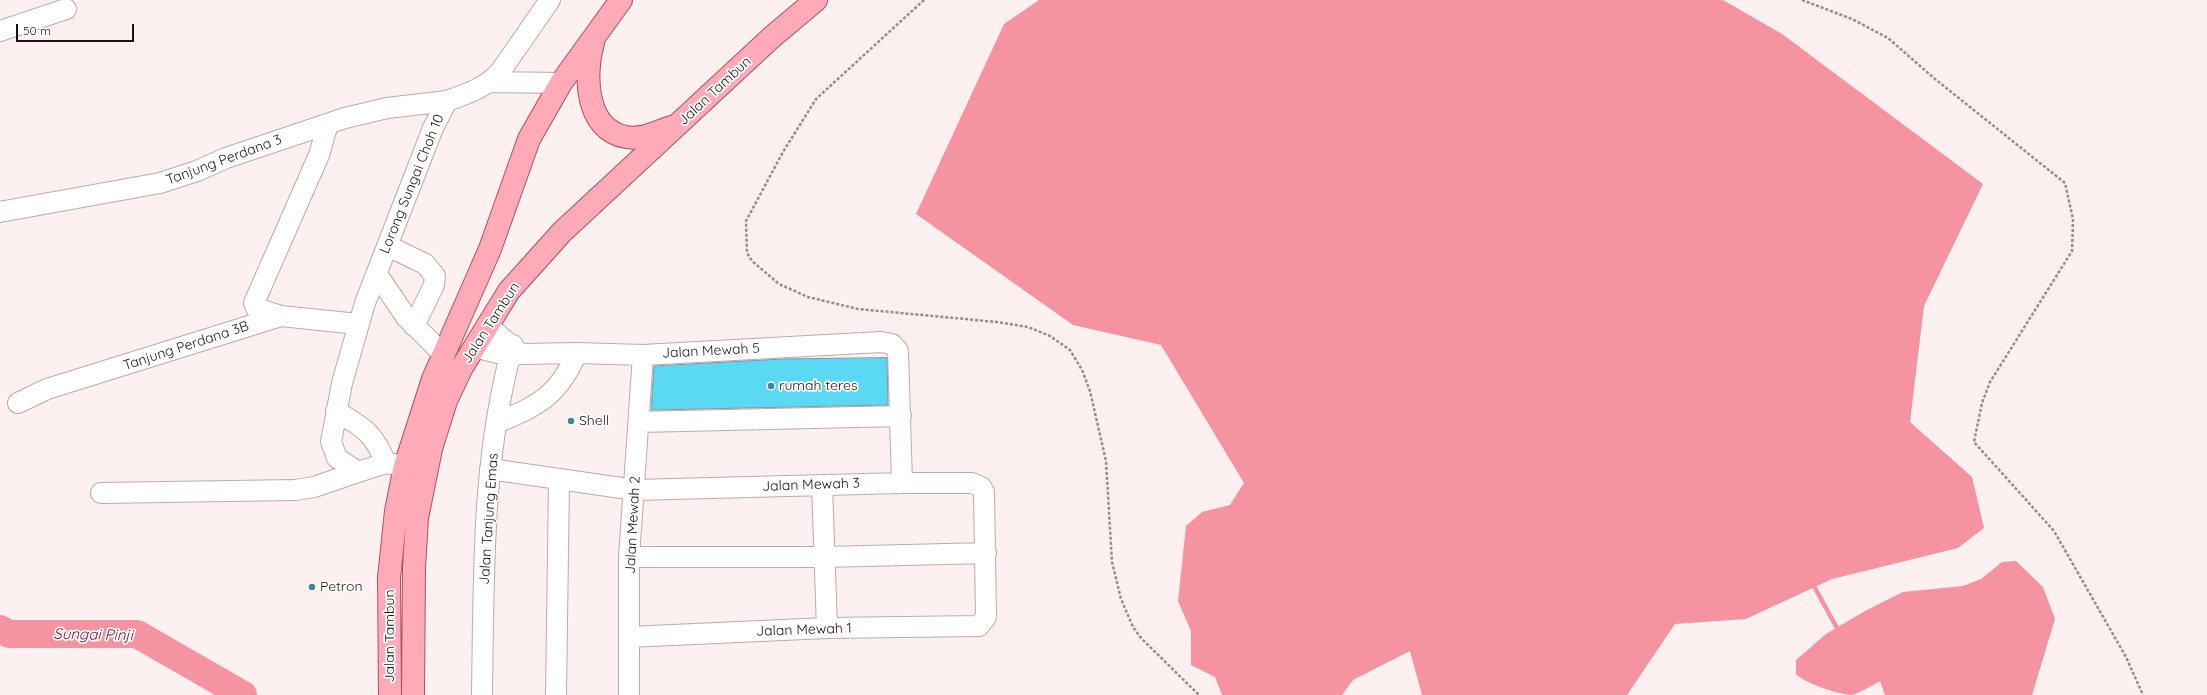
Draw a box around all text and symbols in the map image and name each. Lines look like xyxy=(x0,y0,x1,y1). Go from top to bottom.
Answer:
scale bar xyxy=(18,16,136,42)
text: 50 m xyxy=(23,23,51,38)
street label: Jalan Tambun xyxy=(675,53,755,129)
street label: Lorong Sungai Choh 10 xyxy=(376,112,448,256)
street label: Tanjung Perdana 3 xyxy=(164,131,284,189)
street label: Jalan Tambun xyxy=(459,279,523,367)
street label: Tanjung Perdana 3B xyxy=(121,318,251,374)
street label: Jalan Mewah 5 xyxy=(662,340,760,362)
place label: rumah teres xyxy=(779,378,858,394)
marker: rumah teres xyxy=(766,381,776,391)
place label: Shell xyxy=(579,413,609,429)
marker: Shell xyxy=(566,416,576,426)
street label: Jalan Tanjung Emas xyxy=(476,453,502,585)
street label: Jalan Mewah 3 xyxy=(762,475,860,495)
street label: Jalan Mewah 2 xyxy=(622,476,644,574)
place label: Petron xyxy=(320,579,362,595)
marker: Petron xyxy=(307,582,317,592)
street label: Jalan Tambun xyxy=(382,590,398,682)
street label: Jalan Mewah 1 xyxy=(756,620,852,640)
water label: Sungai Pinji xyxy=(53,625,133,645)

